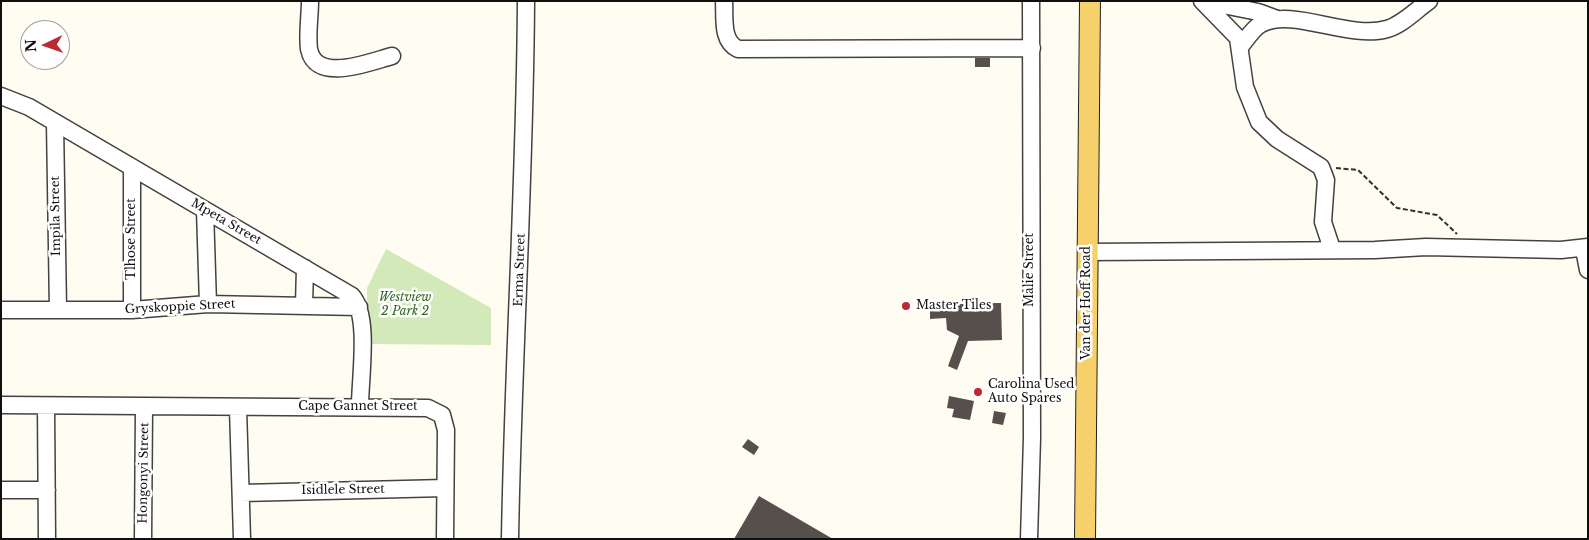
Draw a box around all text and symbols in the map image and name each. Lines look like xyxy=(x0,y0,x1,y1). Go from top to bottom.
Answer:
north arrow xyxy=(20,20,70,70)
text: N xyxy=(22,39,40,53)
street label: Impila Street xyxy=(48,176,64,256)
street label: Mpeta Street xyxy=(188,196,264,248)
street label: Tlhose Street xyxy=(125,198,139,280)
street label: Erma Street xyxy=(512,233,528,307)
street label: Malie Street xyxy=(1023,233,1037,307)
street label: Van der Hoff Road xyxy=(1080,246,1094,360)
park label: Westview 2 Park 2 xyxy=(379,291,431,319)
street label: Gryskoppie Street xyxy=(124,297,236,317)
place label: Master Tiles xyxy=(916,299,991,313)
marker: Master Tiles xyxy=(900,300,912,312)
place label: Carolina Used Auto Spares xyxy=(988,378,1074,406)
marker: Carolina Used Auto Spares xyxy=(972,386,984,398)
street label: Cape Gannet Street xyxy=(298,400,418,414)
street label: Hongonyi Street xyxy=(136,422,152,524)
street label: Isidlele Street xyxy=(301,482,385,498)

